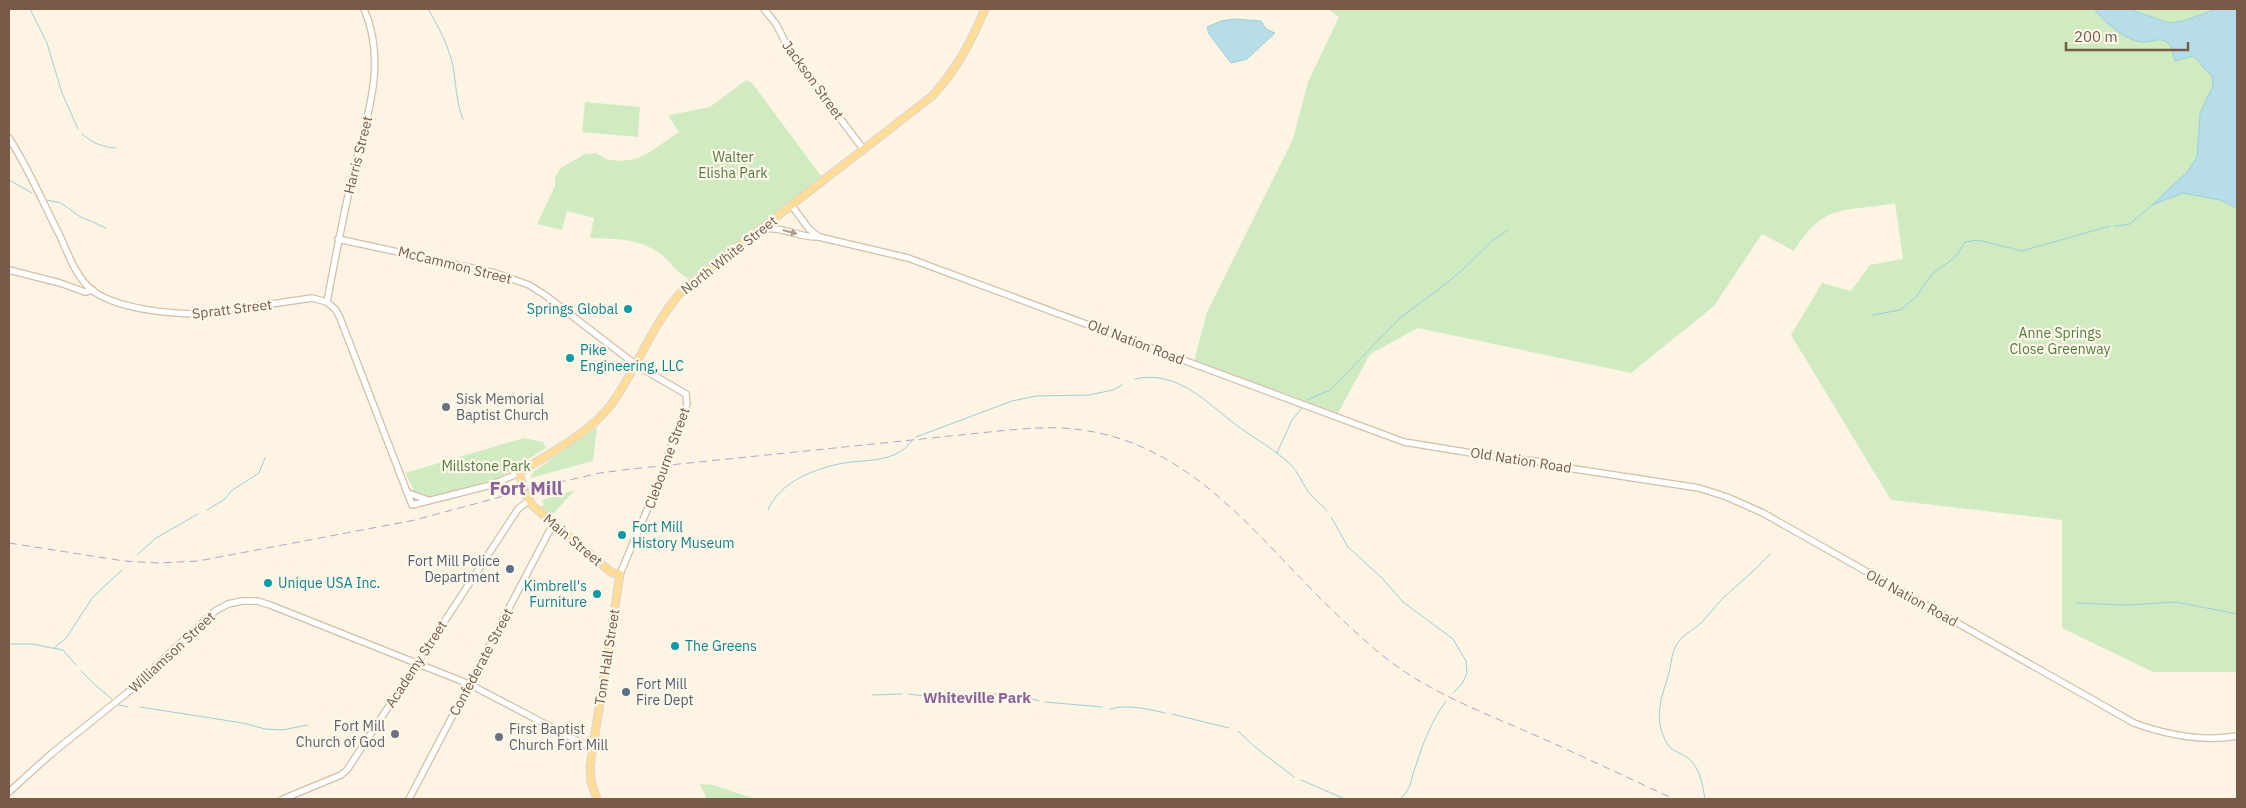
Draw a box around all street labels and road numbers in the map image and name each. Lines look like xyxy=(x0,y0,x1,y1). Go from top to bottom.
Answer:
street label: Jackson Street xyxy=(778,37,848,123)
street label: Harris Street xyxy=(340,114,376,196)
street label: North White Street xyxy=(677,212,781,298)
street label: McCammon Street xyxy=(396,242,514,288)
street label: Spratt Street xyxy=(191,295,273,323)
street label: Old Nation Road xyxy=(1085,315,1187,369)
street label: Clebourne Street xyxy=(640,405,694,511)
street label: Old Nation Road xyxy=(1469,443,1573,477)
street label: Main Street xyxy=(540,510,606,570)
street label: Old Nation Road xyxy=(1863,565,1961,631)
street label: Confederate Street xyxy=(445,605,517,719)
street label: Williamson Street xyxy=(125,608,219,696)
street label: Tom Hall Street xyxy=(591,608,623,706)
street label: Academy Street xyxy=(381,617,451,711)

